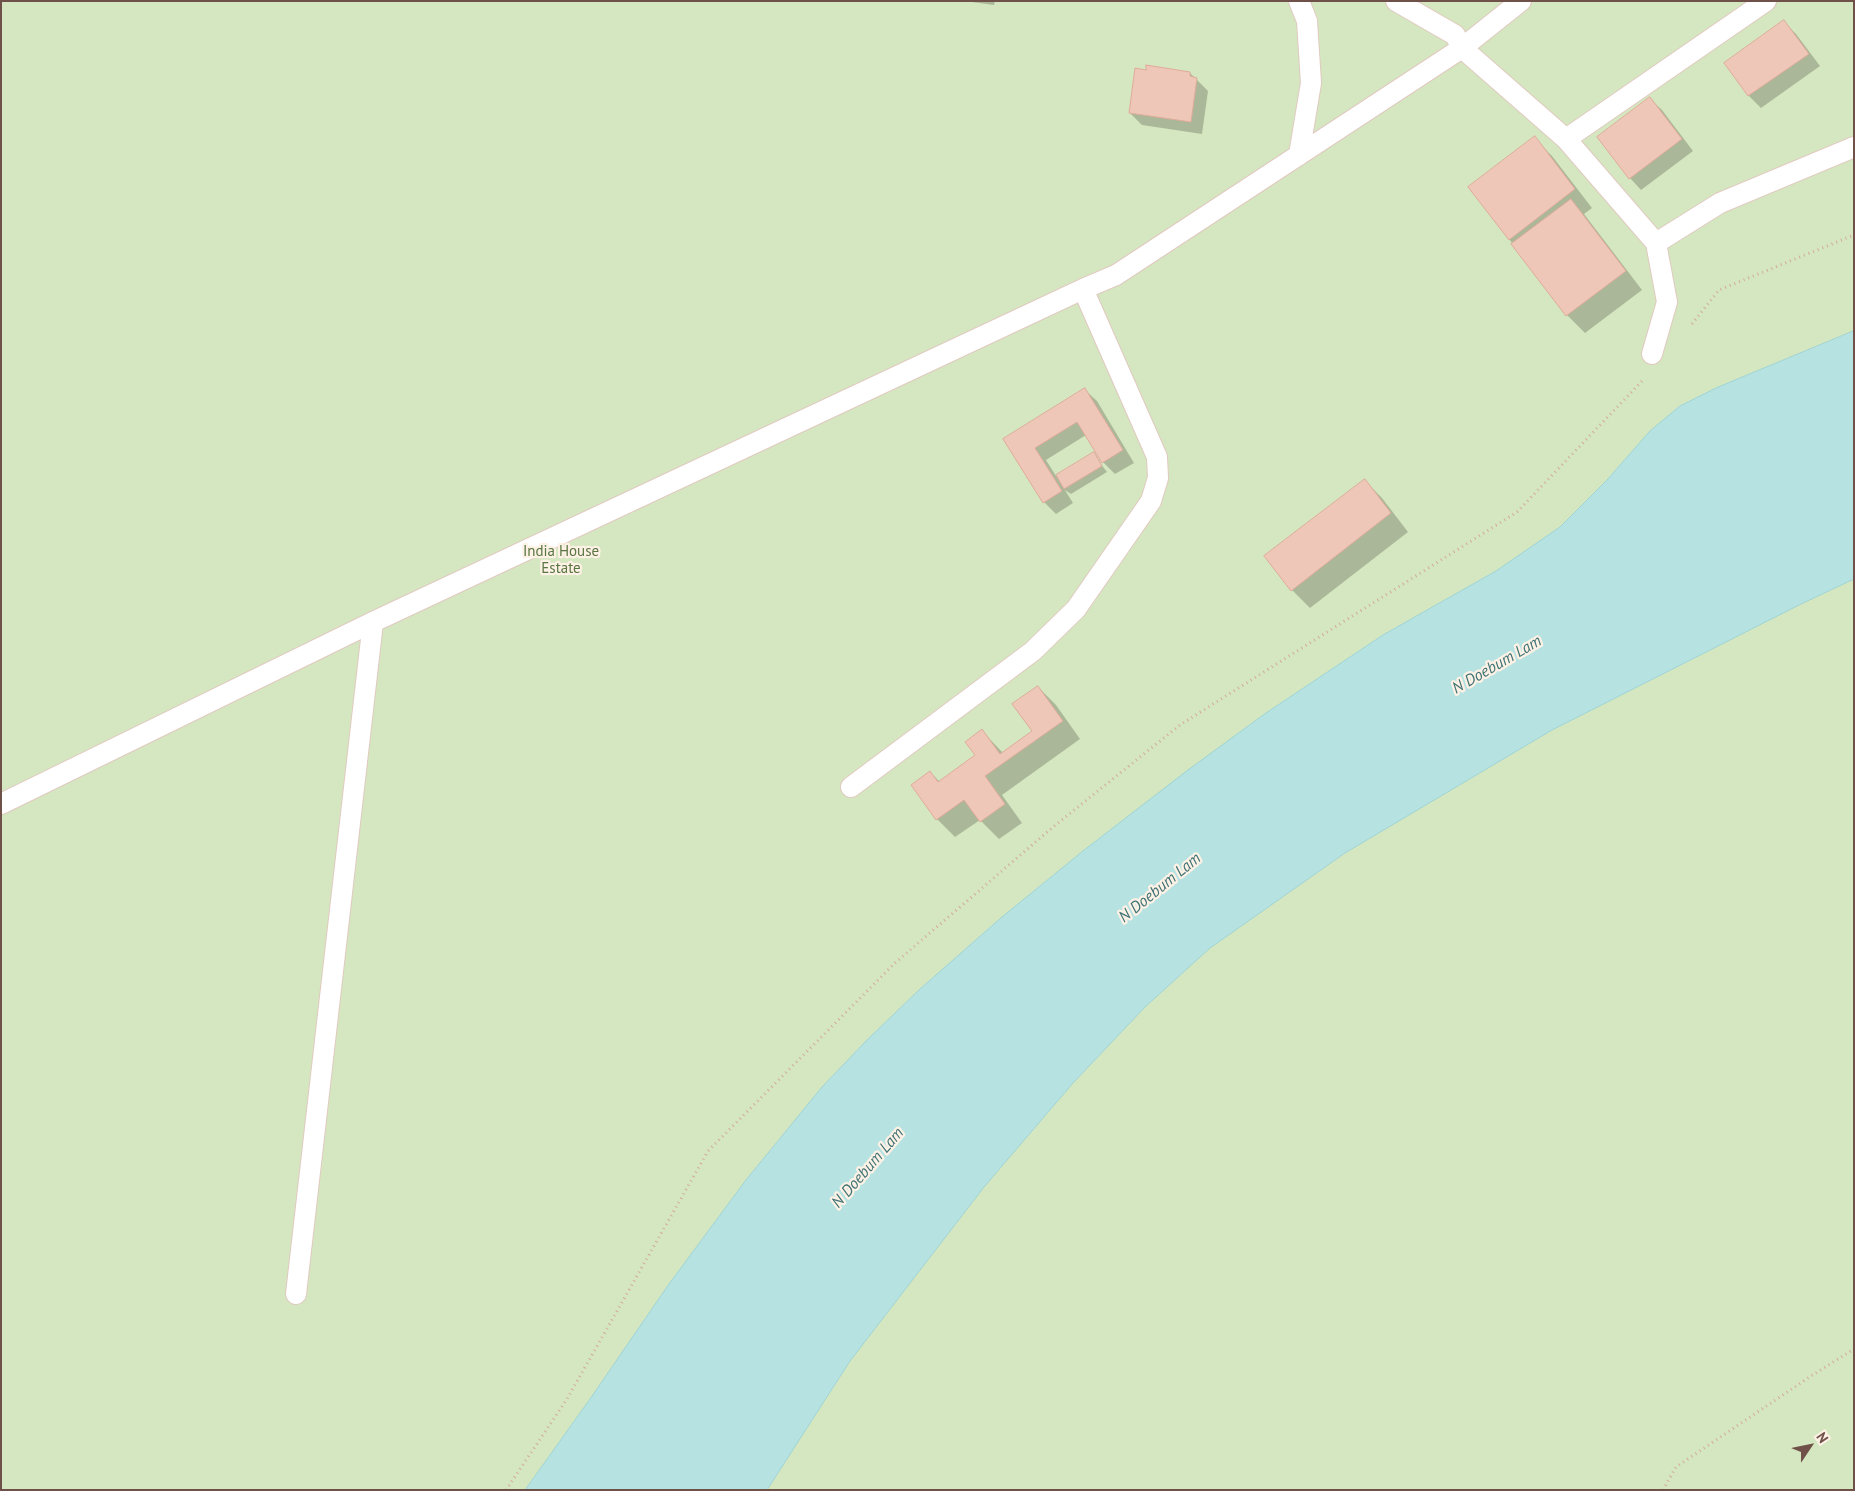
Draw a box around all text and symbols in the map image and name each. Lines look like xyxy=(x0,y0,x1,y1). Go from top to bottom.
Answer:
park label: India House Estate xyxy=(523,543,599,578)
water label: N Doebum Lam xyxy=(1449,632,1545,698)
water label: N Doebum Lam xyxy=(1115,849,1205,927)
water label: N Doebum Lam xyxy=(828,1124,908,1212)
north arrow xyxy=(1785,1421,1835,1471)
text: N xyxy=(1812,1429,1832,1446)

